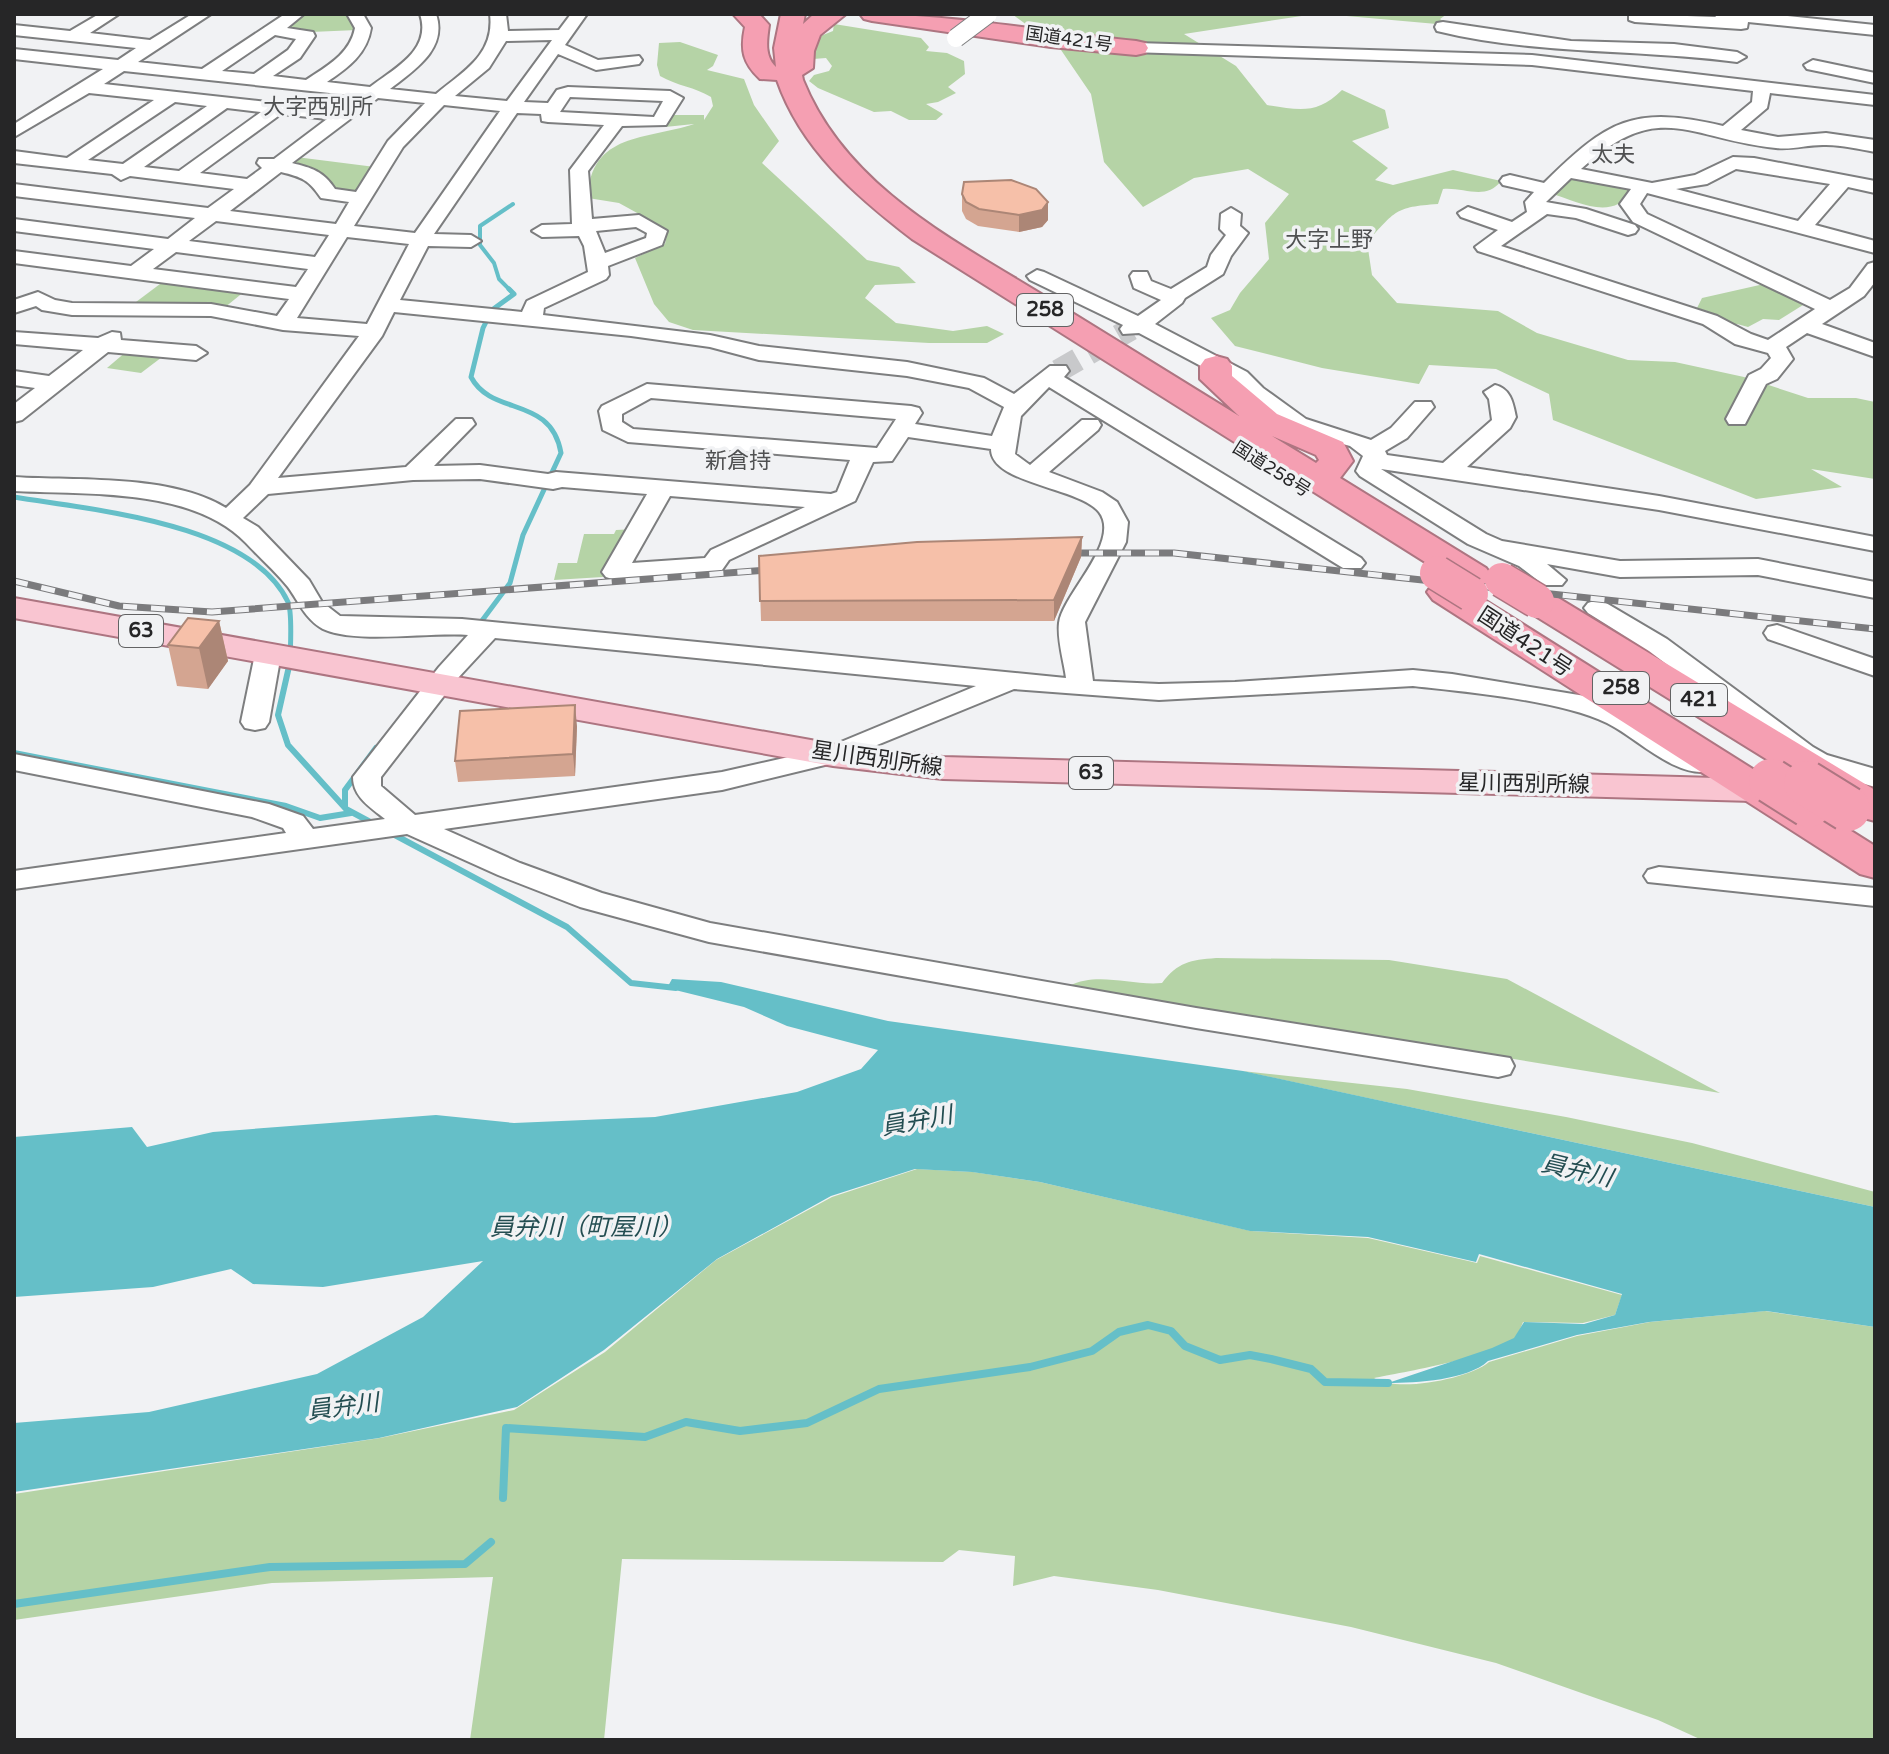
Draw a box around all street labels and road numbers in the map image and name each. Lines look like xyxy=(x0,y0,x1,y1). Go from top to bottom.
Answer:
street label: 国道421号 xyxy=(1024,22,1114,56)
road number: 258 xyxy=(1017,294,1073,326)
street label: 国道258号 xyxy=(1229,436,1315,502)
street label: 国道421号 xyxy=(1473,602,1577,682)
road number: 63 xyxy=(119,615,163,647)
road number: 258 xyxy=(1593,672,1649,704)
road number: 421 xyxy=(1671,684,1727,716)
street label: 星川西別所線 xyxy=(810,737,944,781)
road number: 63 xyxy=(1069,757,1113,789)
street label: 星川西別所線 xyxy=(1458,770,1590,798)

